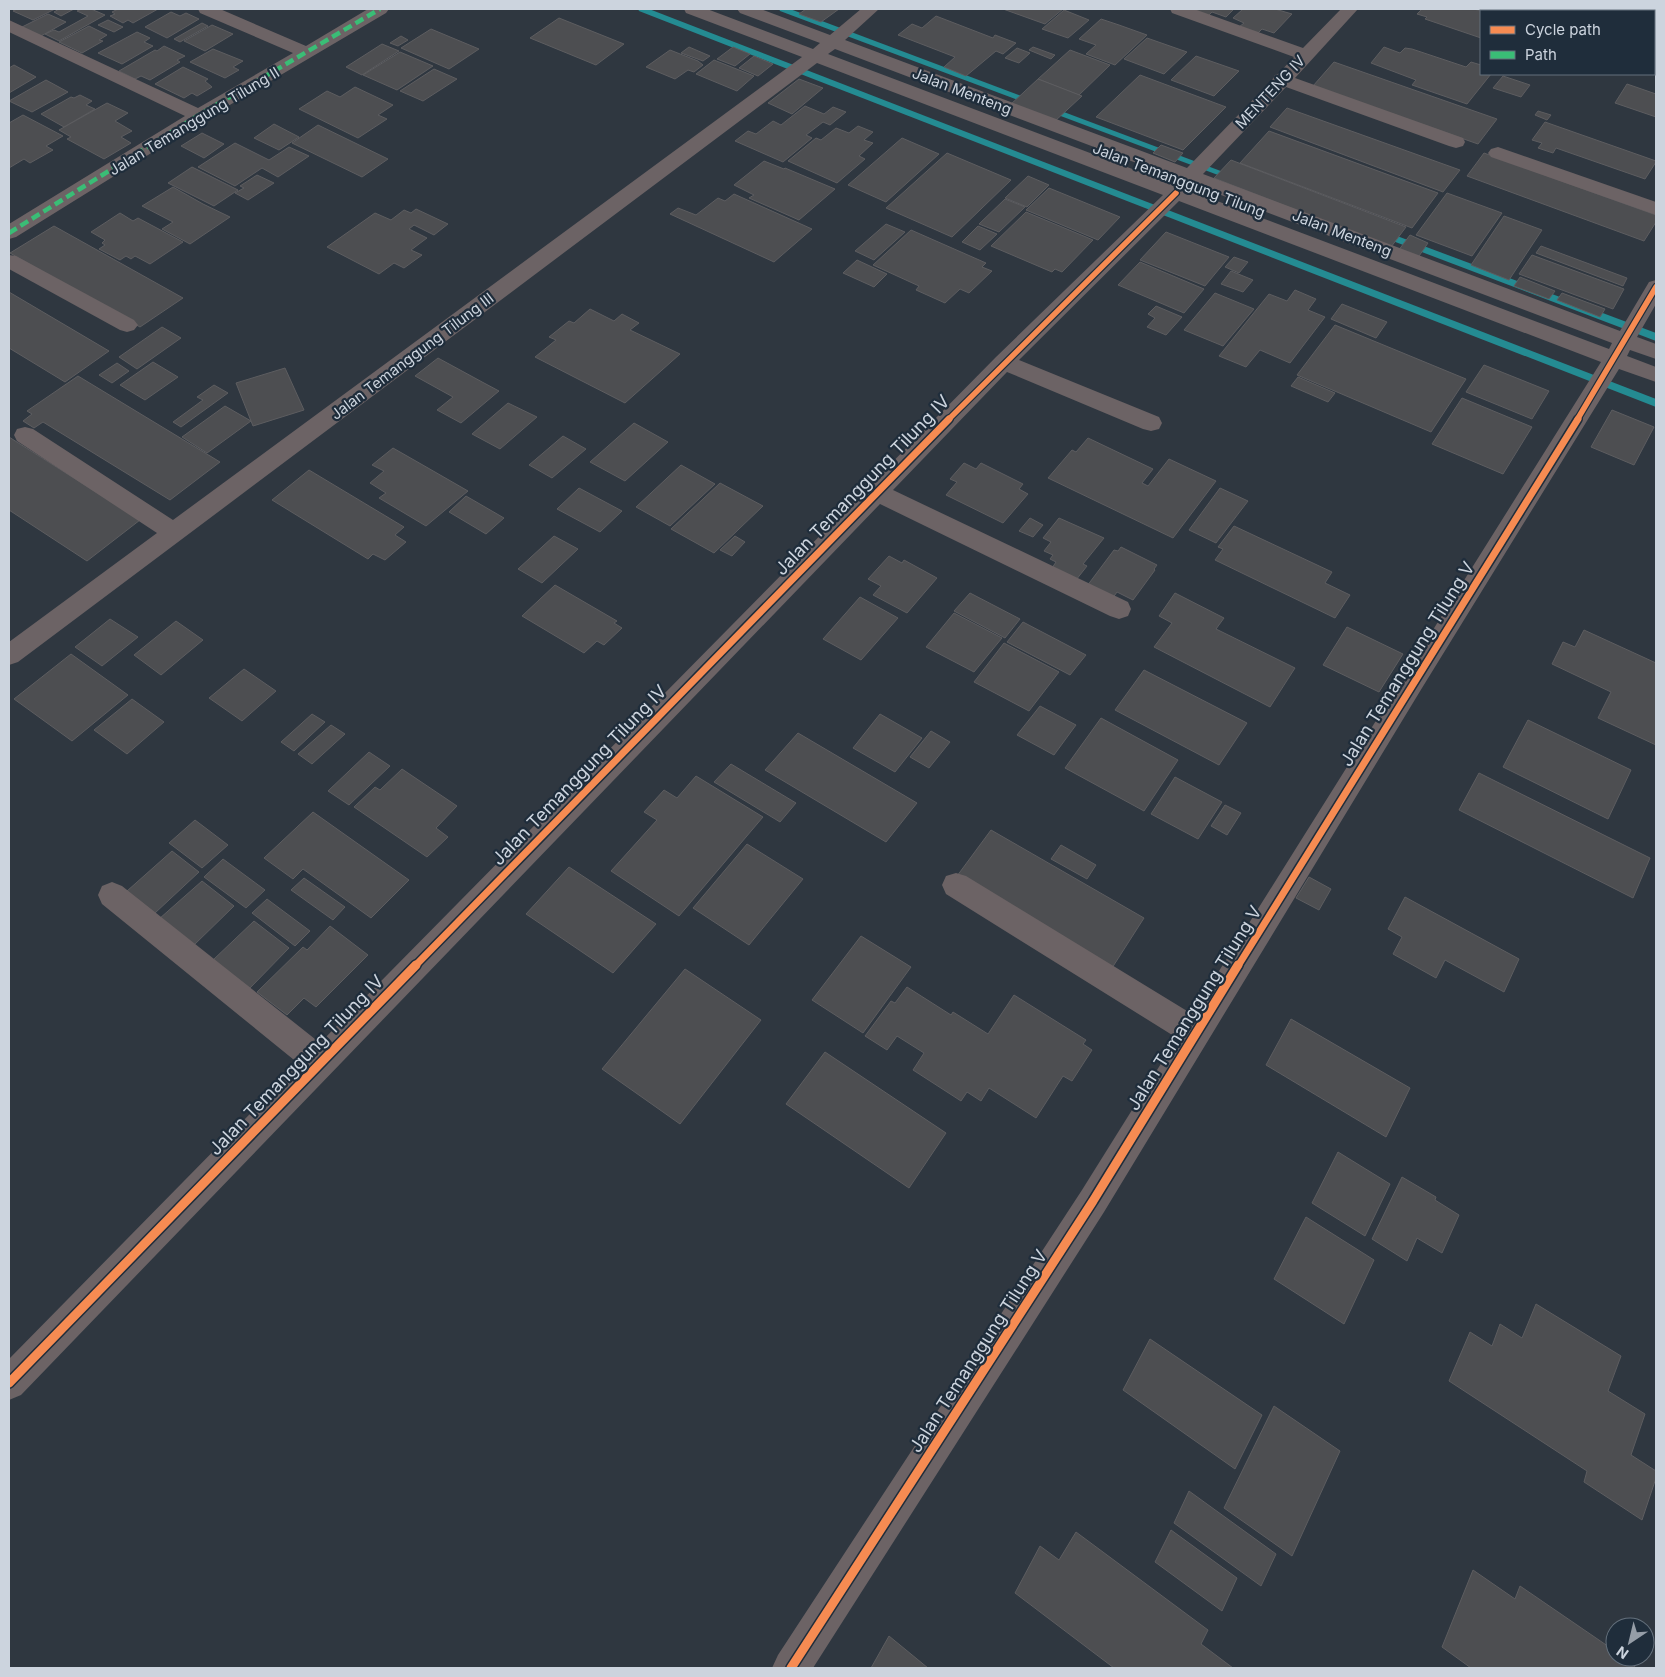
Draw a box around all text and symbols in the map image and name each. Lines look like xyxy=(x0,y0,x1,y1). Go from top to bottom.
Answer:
legend xyxy=(1480,10,1655,75)
text: Cycle path xyxy=(1525,20,1601,39)
text: Path xyxy=(1525,45,1557,64)
street label: MENTENG IV xyxy=(1231,51,1309,133)
street label: Jalan Temanggung Tilung II xyxy=(105,63,283,179)
street label: Jalan Menteng xyxy=(910,63,1014,119)
street label: Jalan Temanggung Tilung xyxy=(1090,138,1268,222)
street label: Jalan Menteng xyxy=(1290,205,1394,261)
street label: Jalan Temanggung Tilung III xyxy=(327,288,497,424)
street label: Jalan Temanggung Tilung IV xyxy=(770,391,954,579)
street label: Jalan Temanggung Tilung V xyxy=(1335,558,1479,770)
street label: Jalan Temanggung Tilung IV xyxy=(487,681,671,869)
street label: Jalan Temanggung Tilung V xyxy=(1122,902,1266,1114)
street label: Jalan Temanggung Tilung IV xyxy=(204,971,388,1159)
street label: Jalan Temanggung Tilung V xyxy=(905,1246,1051,1456)
north arrow xyxy=(1605,1617,1655,1667)
text: N xyxy=(1613,1643,1632,1663)

